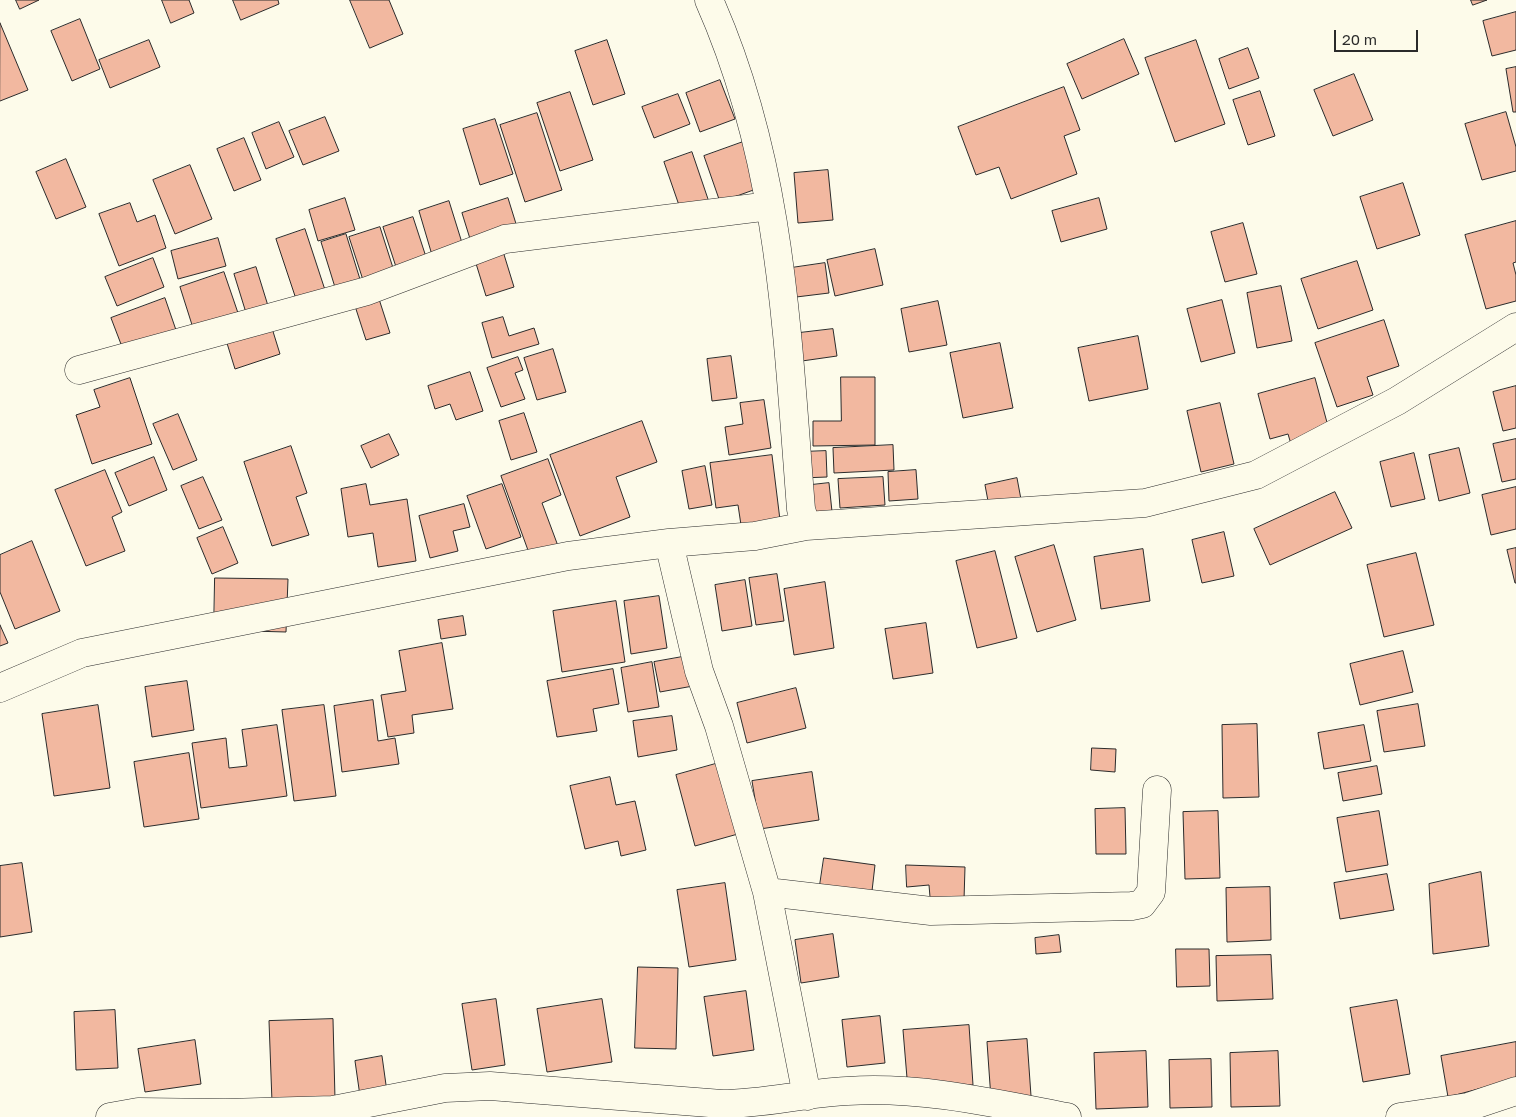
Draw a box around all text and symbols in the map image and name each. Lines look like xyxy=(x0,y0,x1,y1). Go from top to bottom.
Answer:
scale bar xyxy=(1336,20,1420,52)
text: 20 m xyxy=(1342,30,1377,48)

